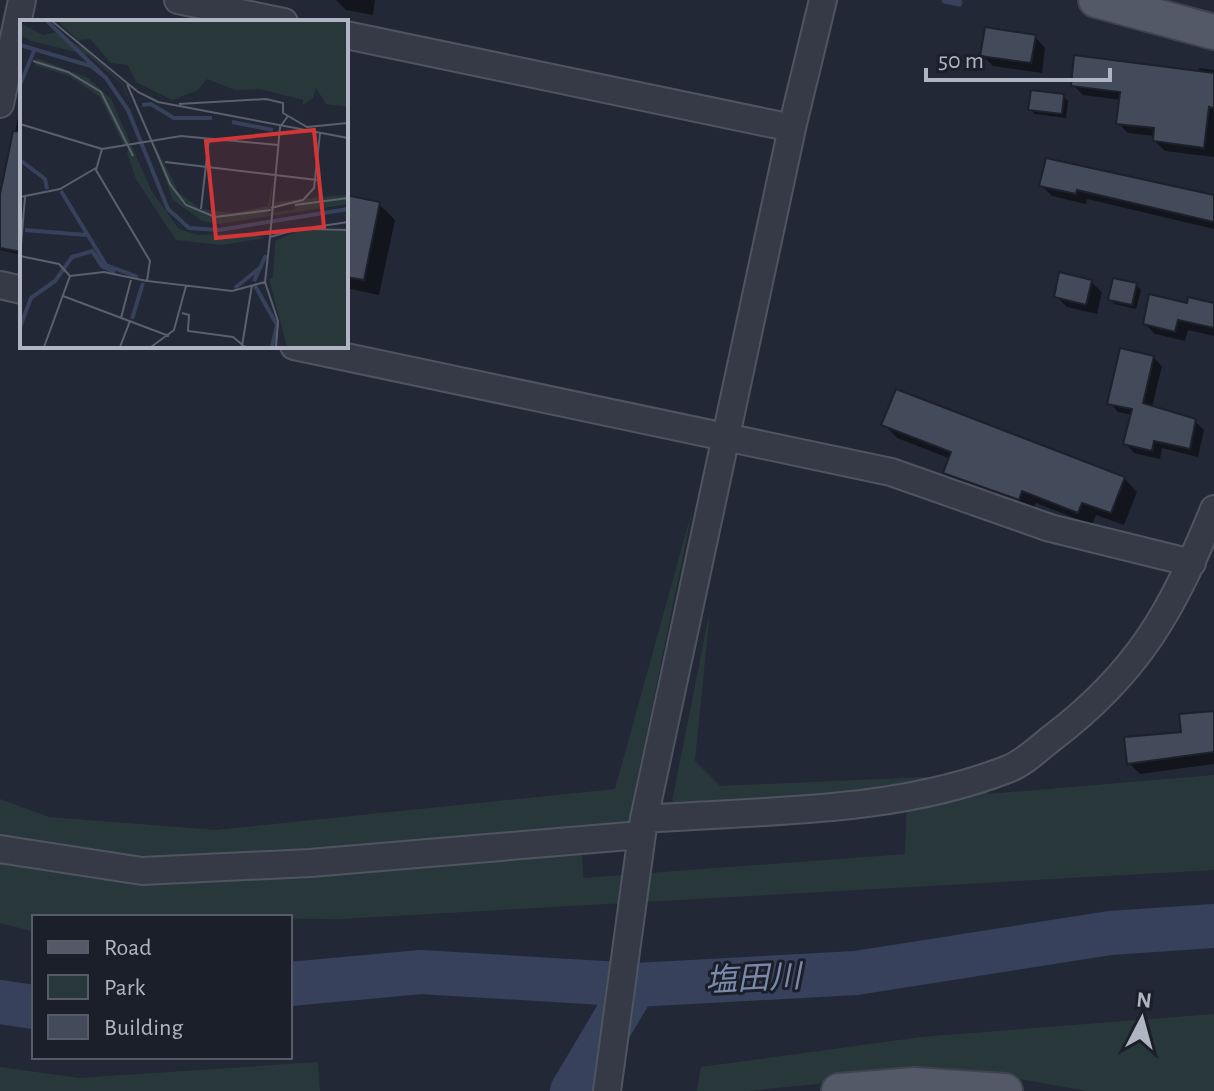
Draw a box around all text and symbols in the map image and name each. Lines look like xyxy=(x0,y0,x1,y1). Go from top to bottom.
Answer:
inset map xyxy=(20,20,348,348)
scale bar xyxy=(926,32,1110,82)
text: 50 m xyxy=(938,49,984,73)
legend xyxy=(32,915,292,1059)
text: Road xyxy=(104,936,152,960)
water label: 塩田川 xyxy=(704,959,805,997)
text: Park xyxy=(104,976,145,1000)
north arrow xyxy=(1102,979,1182,1059)
text: N xyxy=(1135,988,1153,1012)
text: Building xyxy=(104,1016,183,1040)

